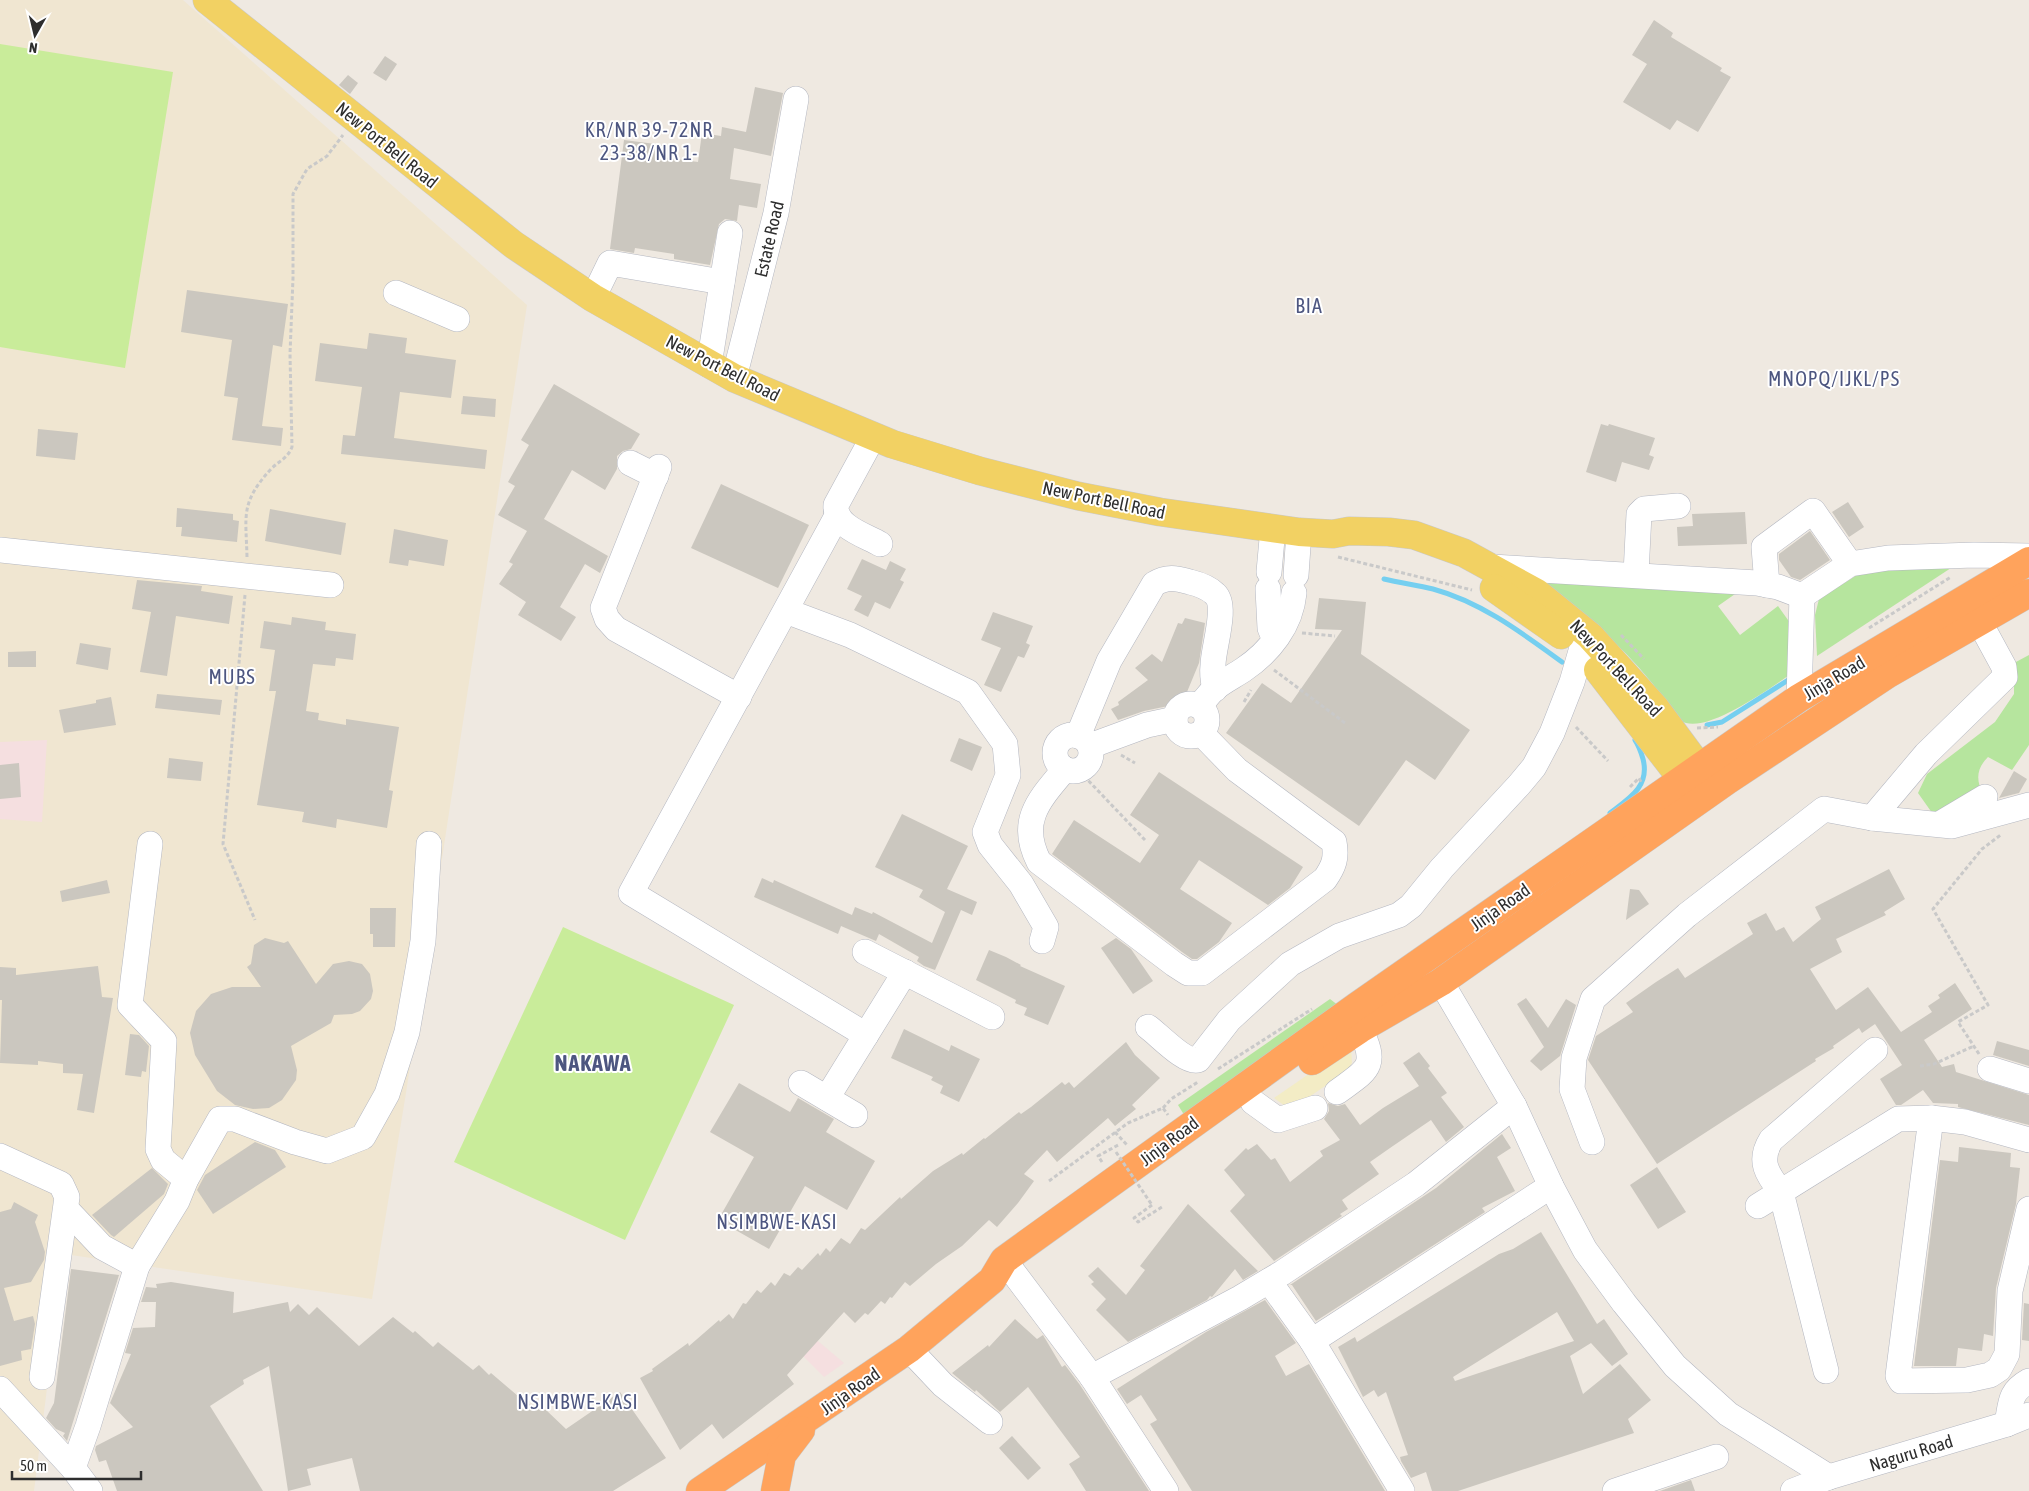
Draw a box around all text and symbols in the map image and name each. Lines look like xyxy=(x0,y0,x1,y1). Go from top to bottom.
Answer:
north arrow xyxy=(10,10,60,60)
text: N xyxy=(28,39,38,56)
street label: New Port Bell Road xyxy=(332,98,442,192)
district label: KR/NR 39-72NR 23-38/NR 1- xyxy=(585,118,713,164)
street label: Estate Road xyxy=(750,199,788,279)
district label: BIA xyxy=(1295,294,1323,317)
street label: New Port Bell Road xyxy=(663,330,783,406)
district label: MNOPQ/IJKL/PS xyxy=(1768,367,1900,390)
street label: New Port Bell Road xyxy=(1041,477,1167,523)
street label: New Port Bell Road xyxy=(1566,615,1666,721)
street label: Jinja Road xyxy=(1799,651,1869,705)
district label: MUBS xyxy=(208,665,256,688)
street label: Jinja Road xyxy=(1466,879,1534,935)
district label: NAKAWA xyxy=(554,1050,632,1076)
street label: Jinja Road xyxy=(1136,1112,1202,1170)
district label: NSIMBWE-KASI xyxy=(716,1210,838,1233)
street label: Jinja Road xyxy=(816,1363,884,1419)
district label: NSIMBWE-KASI xyxy=(517,1390,639,1413)
street label: Naguru Road xyxy=(1867,1430,1955,1476)
scale bar xyxy=(12,1448,141,1480)
text: 50 m xyxy=(20,1457,47,1474)

